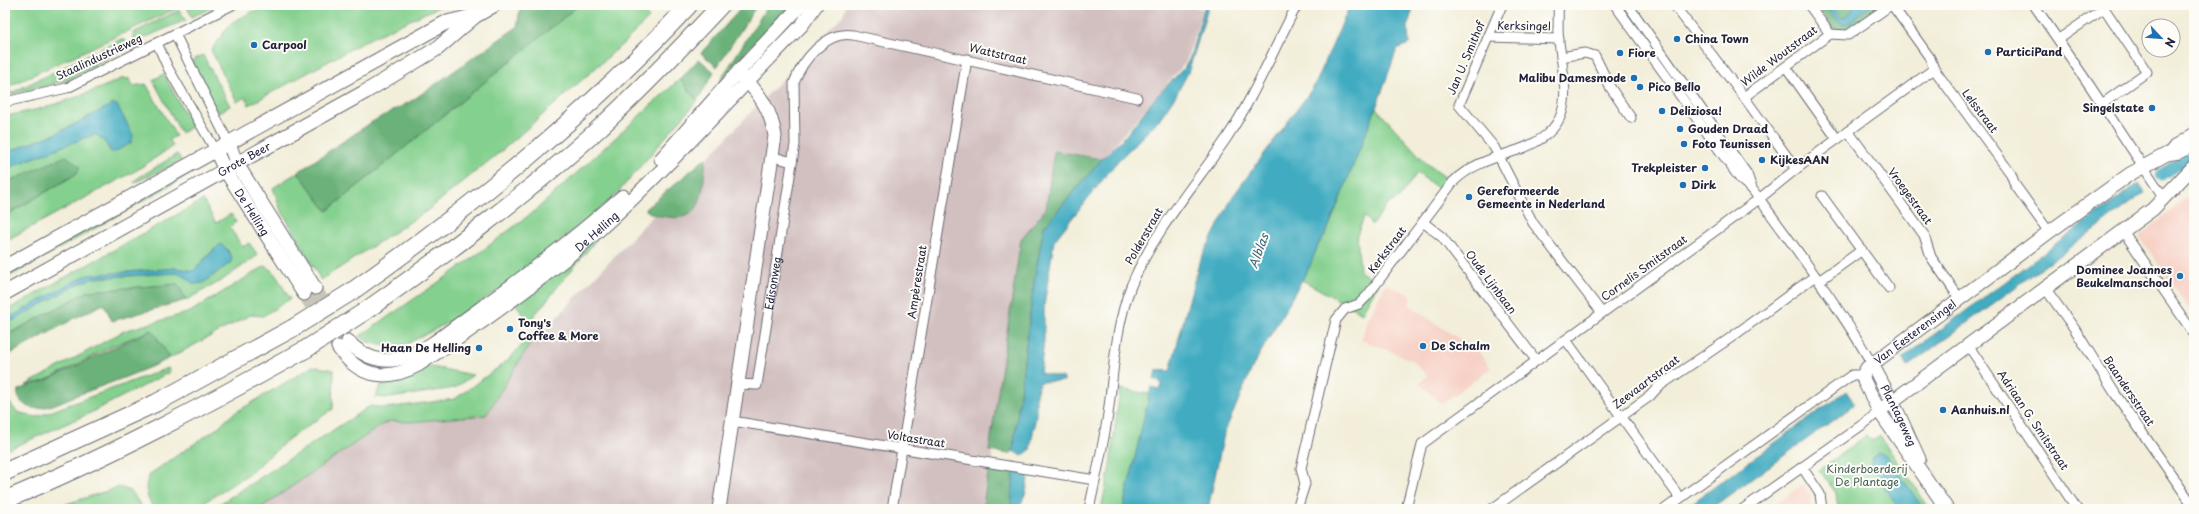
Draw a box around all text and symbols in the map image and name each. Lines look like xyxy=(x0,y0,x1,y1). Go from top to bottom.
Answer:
street label: Kerksingel xyxy=(1497,17,1551,34)
street label: Jan U. Smithof xyxy=(1442,18,1489,97)
north arrow xyxy=(2141,18,2181,58)
street label: Wilde Woutstraat xyxy=(1737,21,1821,90)
street label: Staalindustrieweg xyxy=(53,29,145,84)
place label: China Town xyxy=(1685,30,1749,47)
marker: China Town xyxy=(1672,34,1682,44)
text: N xyxy=(2161,35,2180,51)
place label: Carpool xyxy=(262,36,307,53)
street label: Wattstraat xyxy=(968,39,1029,69)
marker: Carpool xyxy=(249,40,259,50)
place label: ParticiPand xyxy=(1996,43,2063,60)
place label: Fiore xyxy=(1628,44,1656,61)
marker: ParticiPand xyxy=(1983,47,1993,57)
marker: Fiore xyxy=(1615,48,1625,58)
place label: Malibu Damesmode xyxy=(1519,69,1626,86)
marker: Malibu Damesmode xyxy=(1629,73,1639,83)
place label: Pico Bello xyxy=(1648,78,1701,95)
marker: Pico Bello xyxy=(1635,82,1645,92)
street label: Lelsstraat xyxy=(1958,85,2003,137)
place label: Singelstate xyxy=(2083,99,2144,116)
place label: Deliziosa! xyxy=(1670,102,1722,119)
marker: Singelstate xyxy=(2147,103,2157,113)
marker: Deliziosa! xyxy=(1657,106,1667,116)
place label: Gouden Draad xyxy=(1688,120,1769,137)
marker: Gouden Draad xyxy=(1675,124,1685,134)
place label: Foto Teunissen xyxy=(1692,135,1771,152)
street label: Grote Beer xyxy=(214,137,274,181)
marker: Foto Teunissen xyxy=(1679,139,1689,149)
place label: KijkesAAN xyxy=(1770,151,1830,168)
marker: KijkesAAN xyxy=(1757,155,1767,165)
place label: Trekpleister xyxy=(1631,159,1697,176)
marker: Trekpleister xyxy=(1700,163,1710,173)
street label: Vroegestraat xyxy=(1884,164,1937,228)
place label: Dirk xyxy=(1691,176,1717,193)
marker: Dirk xyxy=(1678,180,1688,190)
place label: Gereformeerde Gemeente in Nederland xyxy=(1477,182,1606,212)
street label: De Helling xyxy=(231,185,274,239)
marker: Gereformeerde Gemeente in Nederland xyxy=(1464,192,1474,202)
street label: Polderstraat xyxy=(1120,204,1167,267)
street label: De Helling xyxy=(571,207,622,256)
street label: Kerkstraat xyxy=(1363,222,1410,277)
water label: Alblas xyxy=(1243,229,1273,271)
street label: Cornelis Smitstraat xyxy=(1597,230,1691,305)
street label: Ampèrestraat xyxy=(902,243,931,320)
street label: Oude Lijnbaan xyxy=(1462,246,1521,317)
street label: Edisonweg xyxy=(760,255,785,311)
place label: Dominee Joannes Beukelmanschool xyxy=(2076,261,2172,291)
marker: Dominee Joannes Beukelmanschool xyxy=(2175,271,2185,281)
street label: Van Eesterensingel xyxy=(1870,295,1960,368)
place label: Tony's Coffee & More xyxy=(518,314,599,344)
marker: Tony's Coffee & More xyxy=(505,324,515,334)
place label: De Schalm xyxy=(1431,337,1490,354)
place label: Haan De Helling xyxy=(381,339,471,356)
marker: De Schalm xyxy=(1418,341,1428,351)
marker: Haan De Helling xyxy=(474,343,484,353)
street label: Zeevaartstraat xyxy=(1609,350,1683,413)
street label: Baandersstraat xyxy=(2100,352,2159,430)
street label: Adriaan G. Smitstraat xyxy=(1993,366,2074,474)
street label: Plantageweg xyxy=(1876,381,1921,449)
place label: Aanhuis.nl xyxy=(1950,401,2009,418)
marker: Aanhuis.nl xyxy=(1938,405,1948,415)
street label: Voltastraat xyxy=(886,426,947,452)
park label: Kinderboerderij De Plantage xyxy=(1826,460,1908,490)

